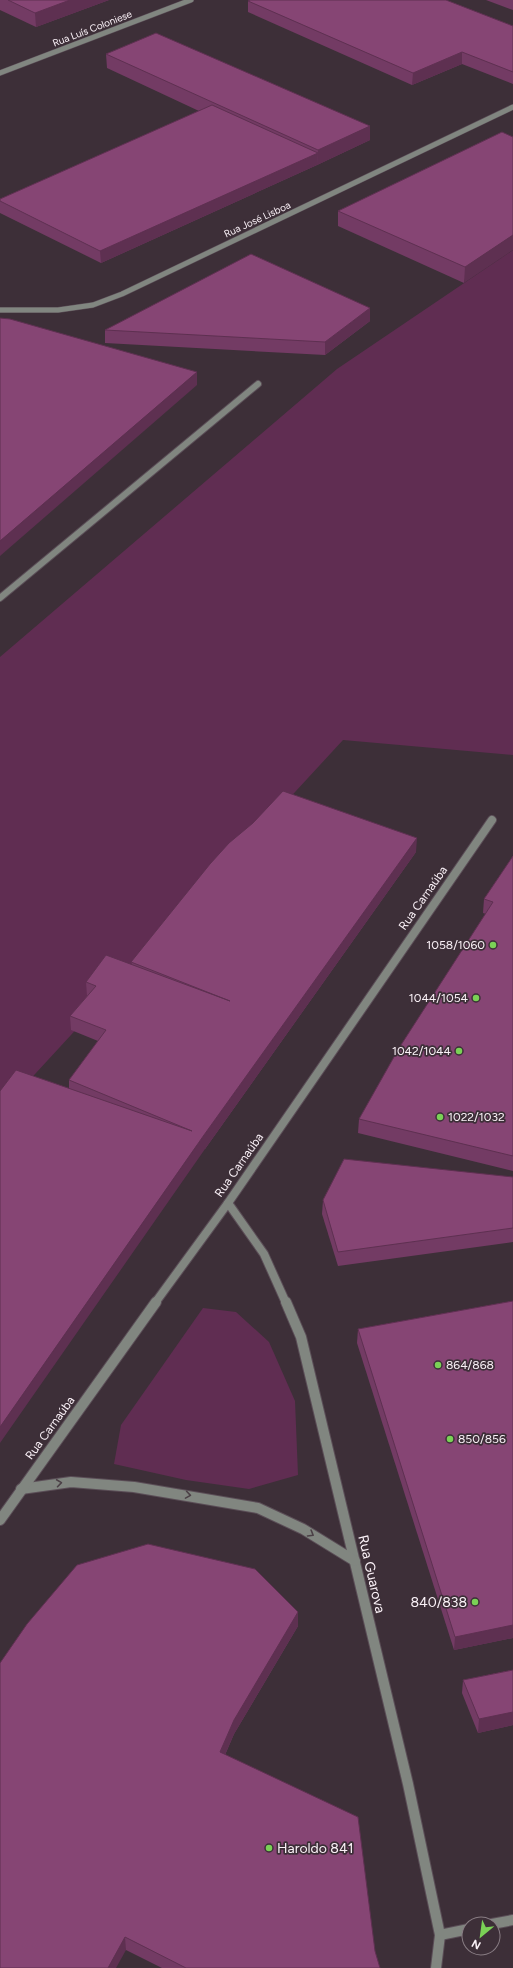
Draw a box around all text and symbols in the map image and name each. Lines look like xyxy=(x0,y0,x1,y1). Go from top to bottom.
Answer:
street label: Rua Luís Coloniese xyxy=(51,7,134,50)
street label: Rua José Lisboa xyxy=(222,198,293,241)
street label: Rua Carnaúba xyxy=(396,863,450,933)
place label: 1058/1060 xyxy=(426,938,485,952)
marker: 1058/1060 xyxy=(488,940,498,950)
place label: 1044/1054 xyxy=(409,991,469,1005)
marker: 1044/1054 xyxy=(471,993,481,1003)
place label: 1042/1044 xyxy=(392,1044,452,1058)
marker: 1042/1044 xyxy=(454,1046,464,1056)
place label: 1022/1032 xyxy=(448,1110,505,1124)
marker: 1022/1032 xyxy=(435,1112,445,1122)
street label: Rua Carnaúba xyxy=(212,1130,266,1200)
place label: 864/868 xyxy=(446,1358,494,1372)
marker: 864/868 xyxy=(433,1360,443,1370)
street label: Rua Carnaúba xyxy=(22,1394,78,1462)
place label: 850/856 xyxy=(458,1432,506,1446)
marker: 850/856 xyxy=(445,1434,455,1444)
one-way arrow xyxy=(56,1479,62,1488)
one-way arrow xyxy=(185,1490,191,1499)
one-way arrow xyxy=(307,1530,314,1537)
street label: Rua Guarova xyxy=(354,1533,389,1615)
place label: 840/838 xyxy=(410,1594,467,1611)
marker: 840/838 xyxy=(470,1597,480,1607)
place label: Haroldo 841 xyxy=(277,1840,353,1857)
marker: Haroldo 841 xyxy=(264,1843,274,1853)
north arrow xyxy=(461,1916,501,1956)
text: N xyxy=(470,1937,483,1952)

